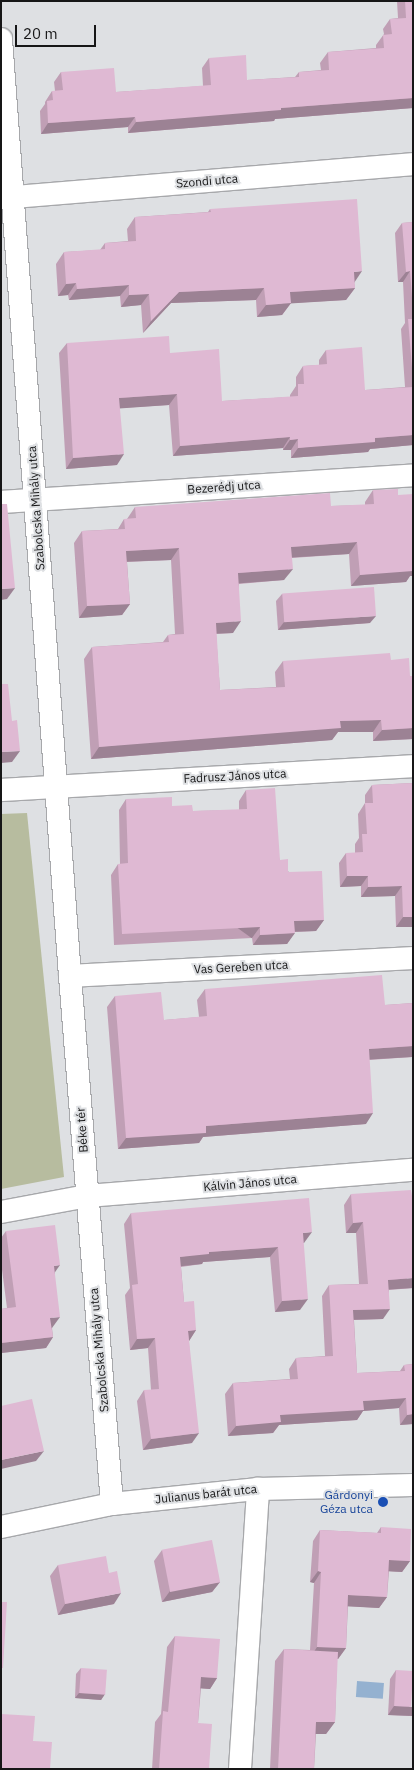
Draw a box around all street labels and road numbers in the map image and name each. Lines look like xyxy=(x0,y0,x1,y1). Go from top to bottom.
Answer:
street label: Szondi utca xyxy=(175,171,239,191)
street label: Szabolcska Mihály utca xyxy=(24,445,48,571)
street label: Bezerédj utca xyxy=(187,477,261,497)
street label: Fadrusz János utca xyxy=(183,766,287,786)
street label: Vas Gereben utca xyxy=(193,957,289,977)
street label: Béke tér xyxy=(73,1107,91,1153)
street label: Kálvin János utca xyxy=(203,1172,297,1194)
street label: Szabolcska Mihály utca xyxy=(86,1287,112,1413)
street label: Julianus barát utca xyxy=(154,1481,258,1507)

